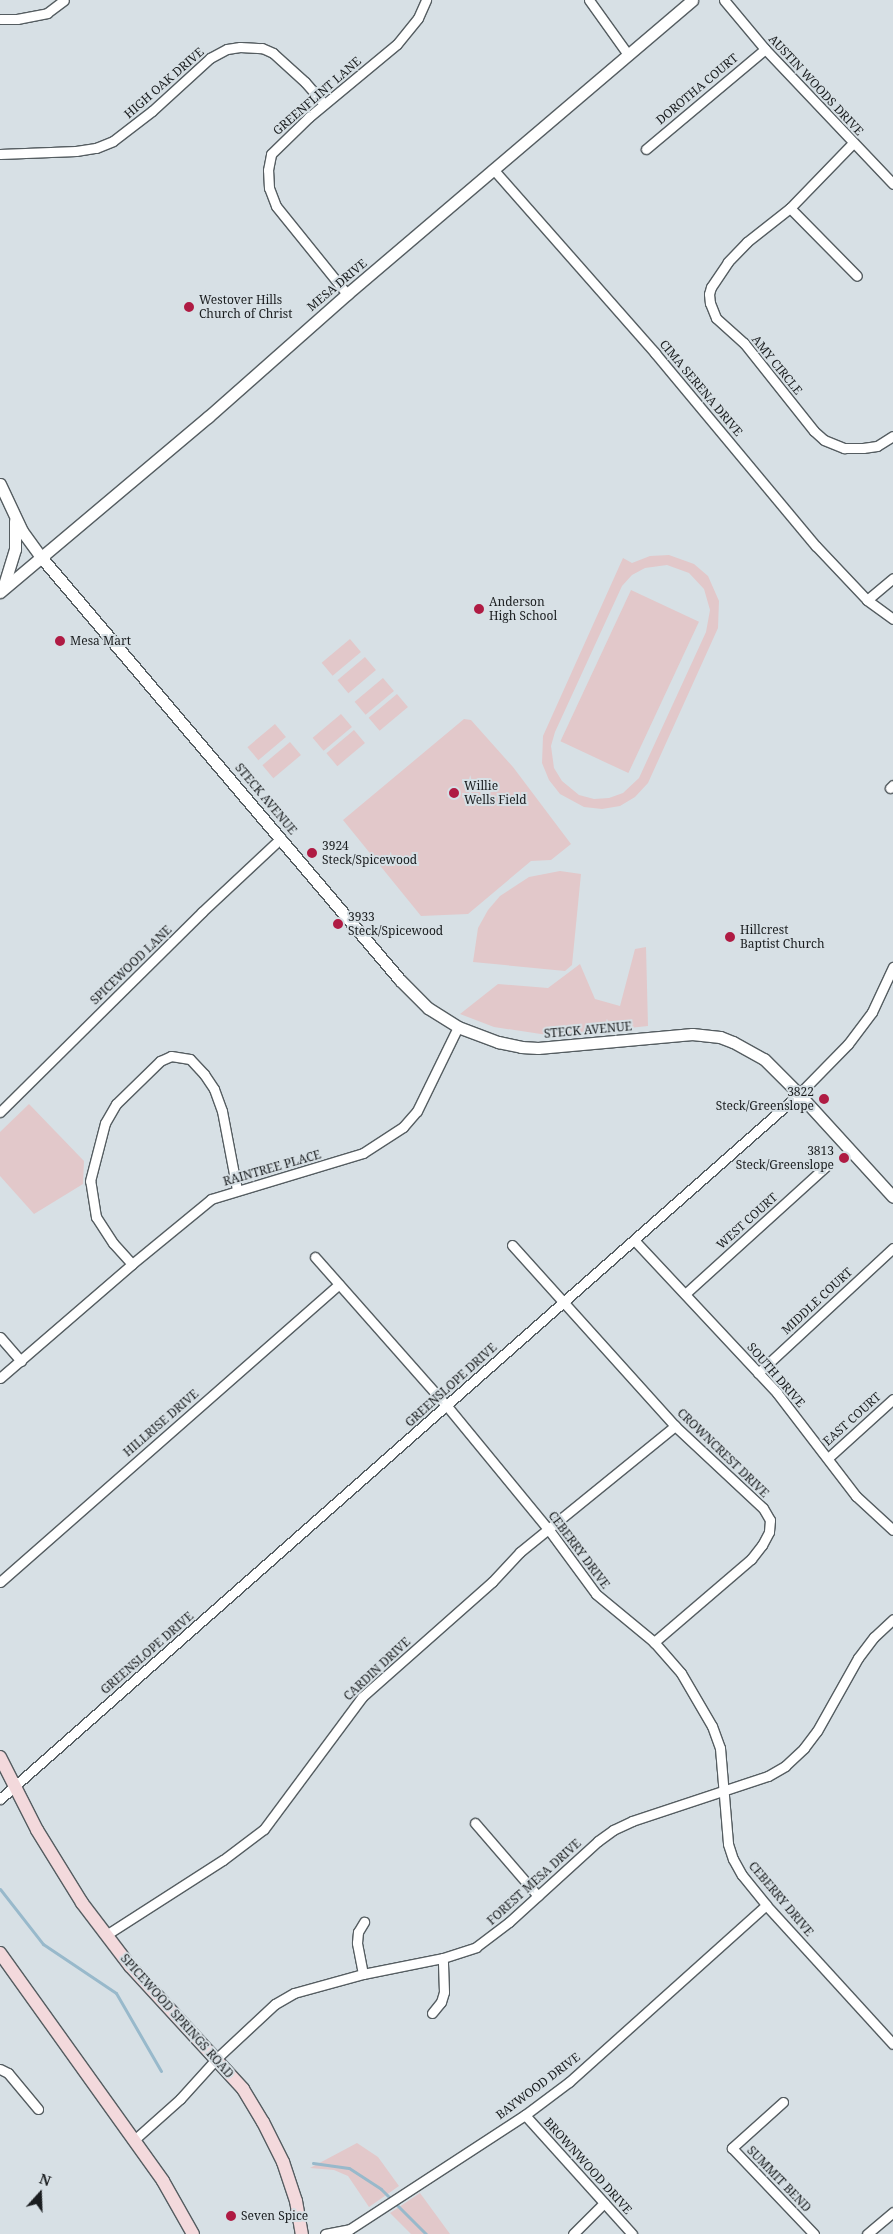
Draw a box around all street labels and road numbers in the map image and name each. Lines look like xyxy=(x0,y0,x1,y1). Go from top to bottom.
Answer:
street label: AUSTIN WOODS DRIVE xyxy=(766,32,866,138)
street label: HIGH OAK DRIVE xyxy=(121,45,207,121)
street label: DOROTHA COURT xyxy=(653,51,741,127)
street label: GREENFLINT LANE xyxy=(270,54,364,138)
street label: MESA DRIVE xyxy=(304,256,370,314)
street label: AMY CIRCLE xyxy=(749,332,805,398)
street label: CIMA SERENA DRIVE xyxy=(657,337,745,439)
street label: STECK AVENUE xyxy=(232,761,300,837)
street label: SPICEWOOD LANE xyxy=(87,923,175,1007)
street label: STECK AVENUE xyxy=(543,1019,633,1041)
street label: RAINTREE PLACE xyxy=(221,1147,323,1189)
street label: WEST COURT xyxy=(714,1190,780,1252)
street label: MIDDLE COURT xyxy=(779,1265,855,1337)
street label: GREENSLOPE DRIVE xyxy=(402,1340,500,1430)
street label: SOUTH DRIVE xyxy=(744,1340,808,1410)
street label: HILLRISE DRIVE xyxy=(120,1386,202,1460)
street label: EAST COURT xyxy=(820,1389,884,1449)
street label: CROWNCREST DRIVE xyxy=(674,1406,772,1500)
street label: CEBERRY DRIVE xyxy=(545,1509,613,1591)
street label: GREENSLOPE DRIVE xyxy=(98,1609,196,1697)
street label: CARDIN DRIVE xyxy=(341,1635,413,1703)
street label: FOREST MESA DRIVE xyxy=(484,1836,584,1928)
street label: CEBERRY DRIVE xyxy=(746,1859,816,1939)
street label: SPICEWOOD SPRINGS ROAD xyxy=(118,1951,236,2081)
street label: BAYWOOD DRIVE xyxy=(493,2050,583,2122)
street label: BROWNWOOD DRIVE xyxy=(541,2115,635,2217)
street label: SUMMIT BEND xyxy=(744,2143,814,2215)

